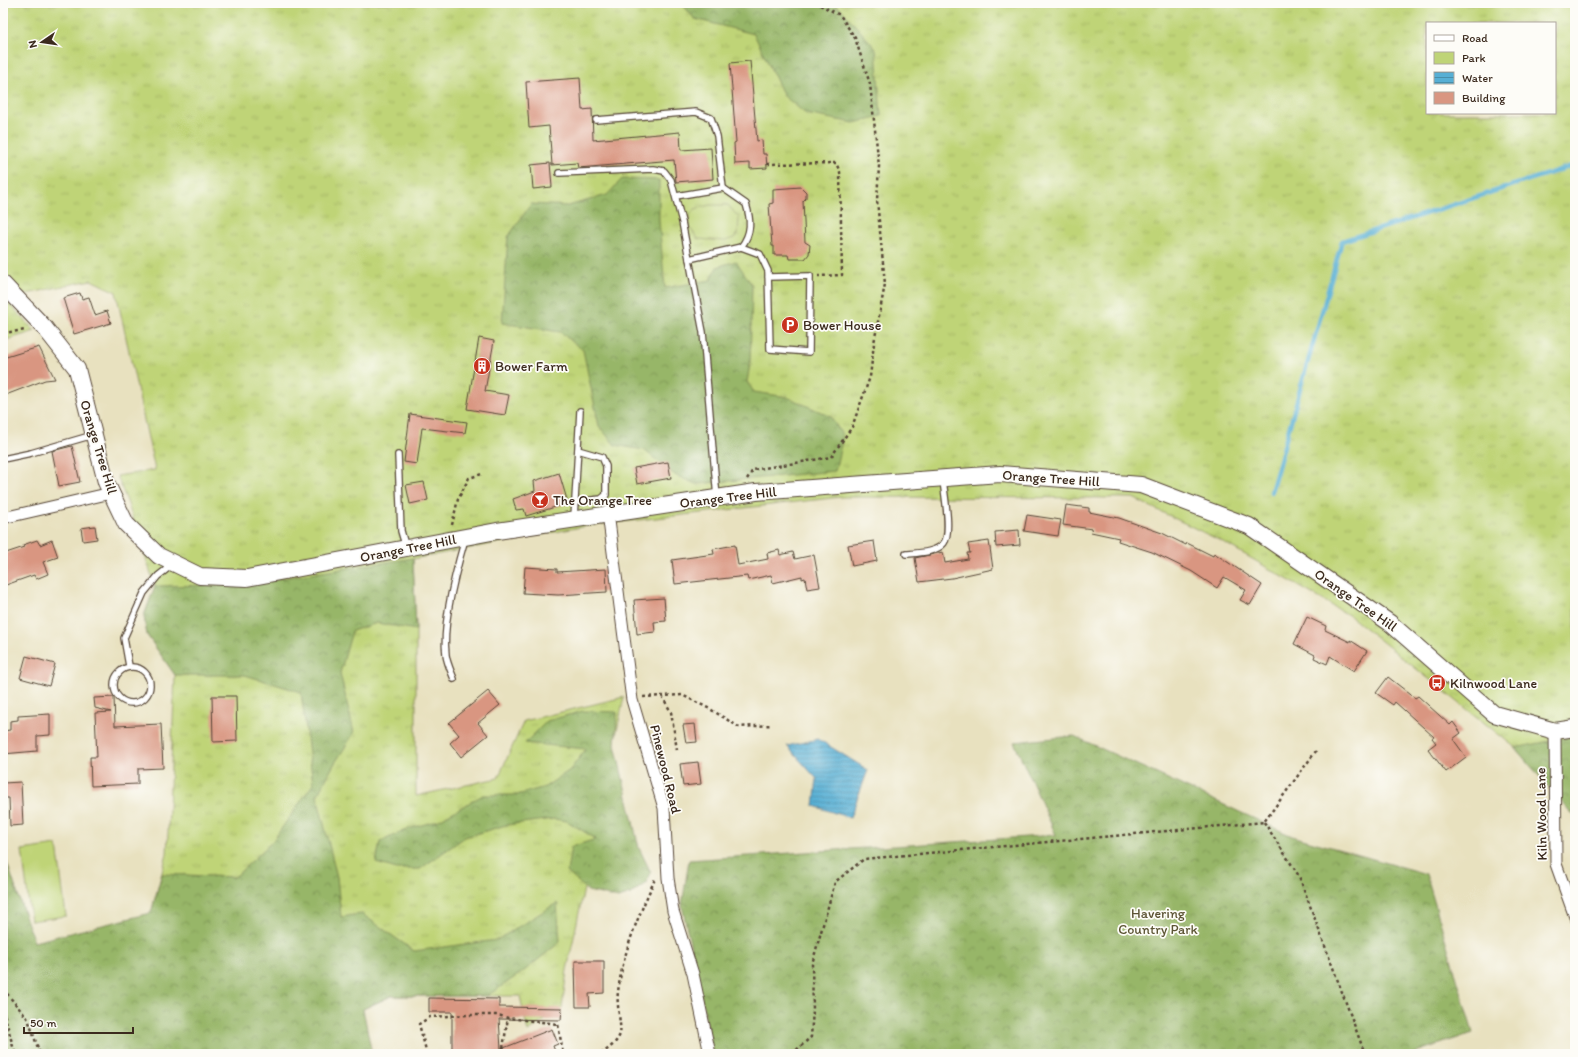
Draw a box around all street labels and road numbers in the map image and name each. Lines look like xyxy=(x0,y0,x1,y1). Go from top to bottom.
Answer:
street label: Orange Tree Hill xyxy=(76,398,121,496)
street label: Orange Tree Hill xyxy=(1002,467,1100,490)
street label: Orange Tree Hill xyxy=(679,483,778,512)
street label: Orange Tree Hill xyxy=(359,531,458,566)
street label: Orange Tree Hill xyxy=(1311,565,1401,635)
street label: Pinewood Road xyxy=(646,723,685,816)
street label: Kiln Wood Lane xyxy=(1532,767,1551,861)

